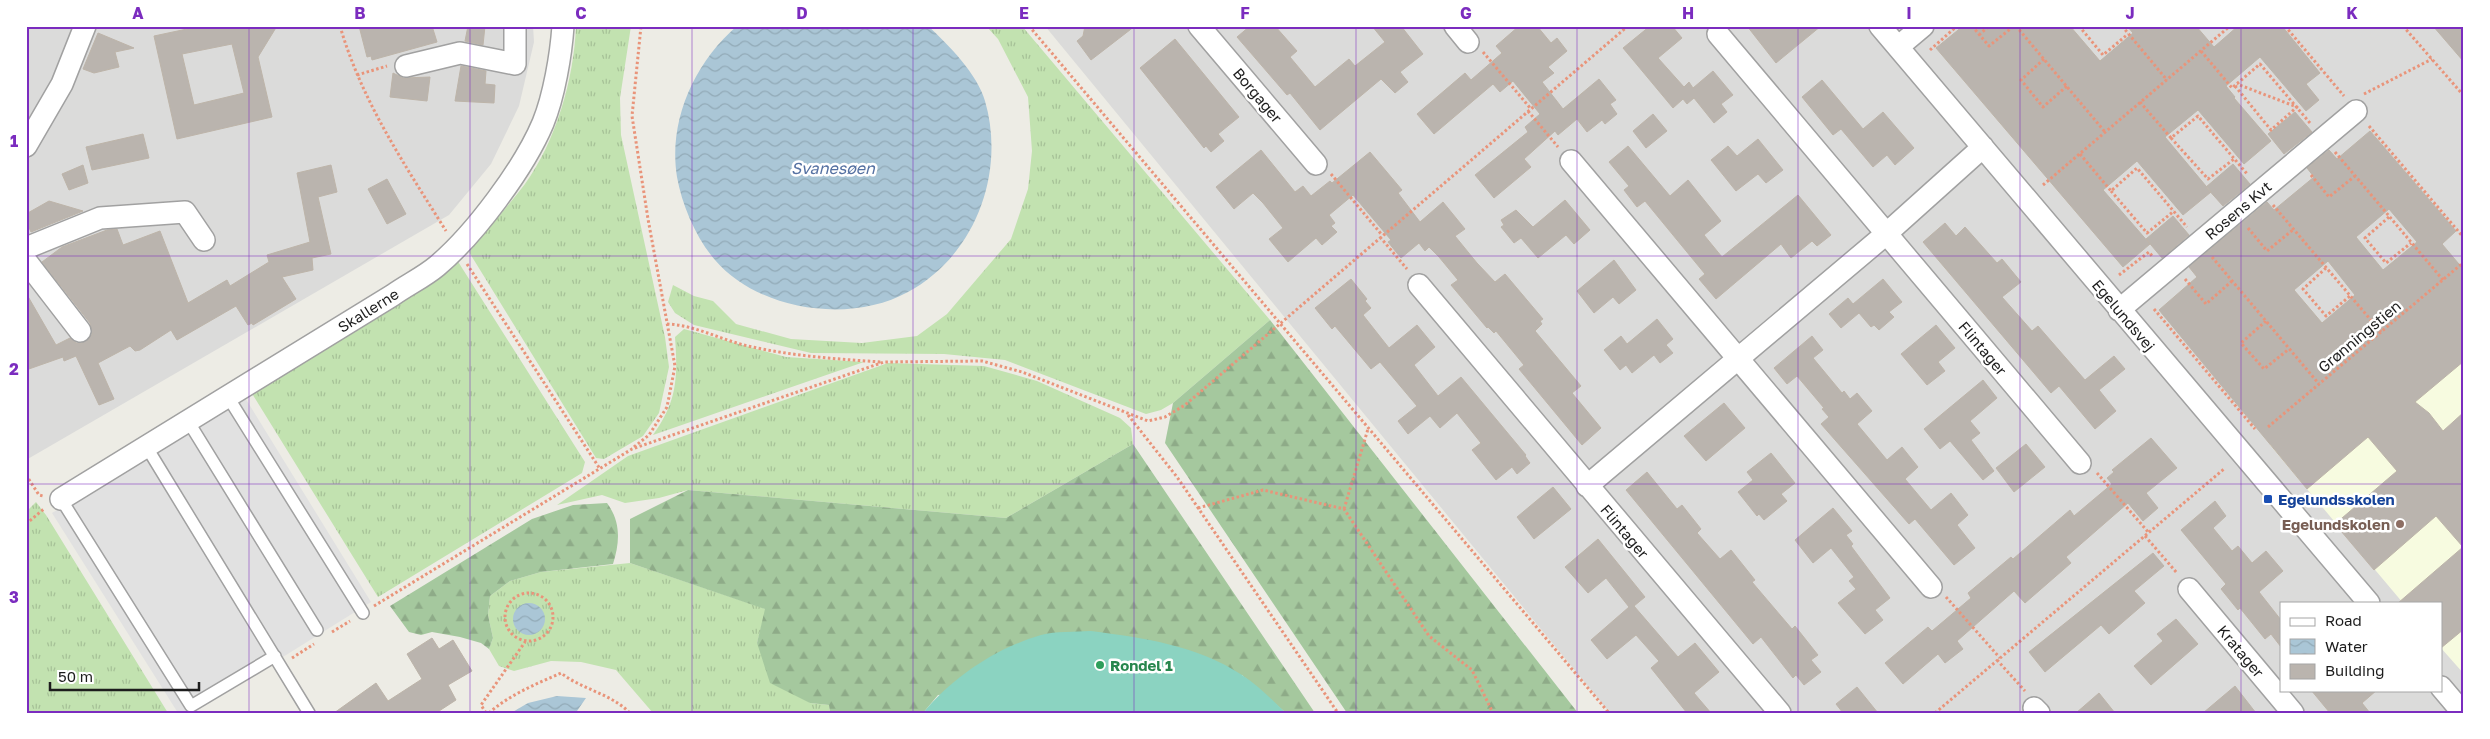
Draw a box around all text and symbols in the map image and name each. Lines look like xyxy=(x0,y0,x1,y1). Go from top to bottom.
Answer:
text: A xyxy=(132,3,144,23)
text: B xyxy=(354,3,366,23)
text: C xyxy=(575,3,587,23)
text: D xyxy=(796,3,808,23)
text: E xyxy=(1019,3,1029,23)
text: F xyxy=(1240,3,1250,23)
text: G xyxy=(1460,3,1472,23)
text: H xyxy=(1682,3,1694,23)
text: I xyxy=(1906,3,1912,23)
text: J xyxy=(2125,3,2135,23)
text: K xyxy=(2346,3,2358,23)
street label: Borgager xyxy=(1230,64,1286,126)
text: 1 xyxy=(10,131,18,151)
water label: Svanesøen xyxy=(791,158,876,178)
street label: Rosens Kvt xyxy=(2201,177,2275,243)
street label: Egelundsvej xyxy=(2089,275,2159,355)
street label: Skallerne xyxy=(334,284,402,336)
street label: Grønningstien xyxy=(2314,296,2404,376)
street label: Flintager xyxy=(1955,317,2011,379)
text: 2 xyxy=(9,359,19,379)
place label: Egelundsskolen xyxy=(2278,490,2395,508)
marker: Egelundsskolen xyxy=(2262,493,2274,505)
street label: Flintager xyxy=(1597,500,1653,562)
place label: Egelundskolen xyxy=(2282,515,2390,533)
marker: Egelundskolen xyxy=(2394,518,2406,530)
text: 3 xyxy=(9,587,19,607)
legend xyxy=(2280,602,2442,692)
text: Road xyxy=(2325,611,2362,629)
street label: Kratager xyxy=(2214,621,2268,681)
text: Water xyxy=(2325,637,2368,655)
place label: Rondel 1 xyxy=(1110,656,1173,674)
scale bar xyxy=(50,659,199,691)
marker: Rondel 1 xyxy=(1094,659,1106,671)
text: Building xyxy=(2325,661,2385,679)
text: 50 m xyxy=(58,667,93,685)

